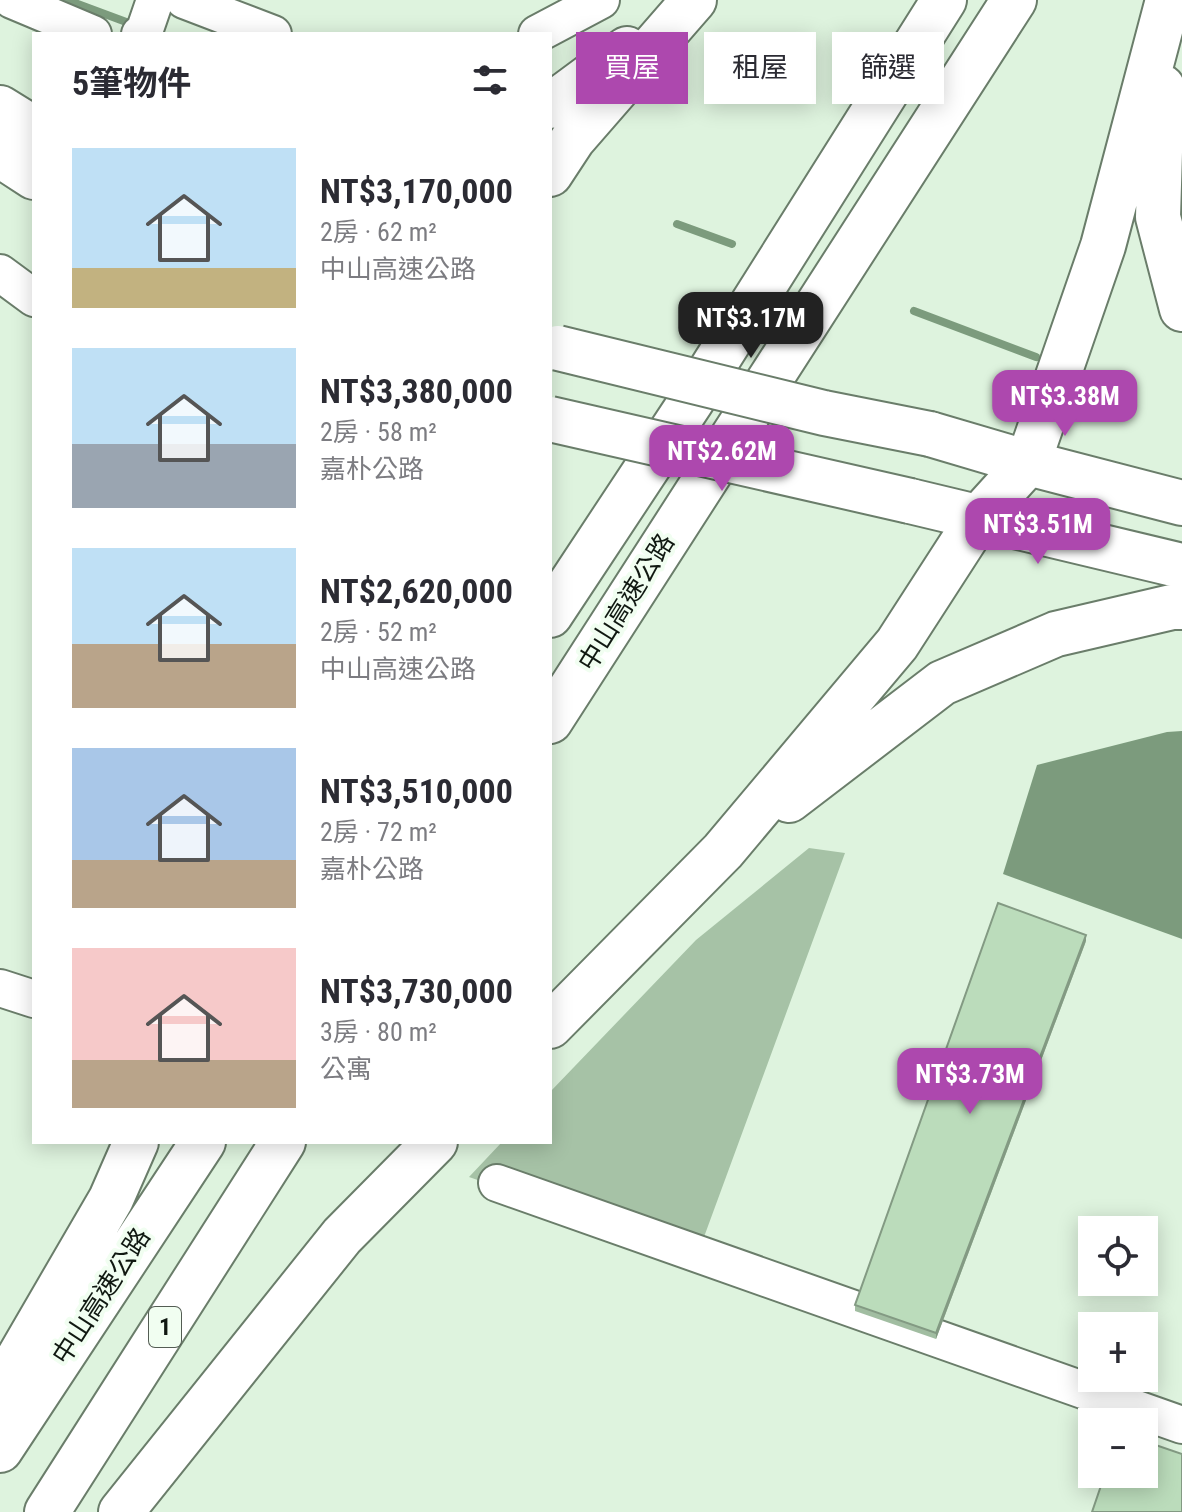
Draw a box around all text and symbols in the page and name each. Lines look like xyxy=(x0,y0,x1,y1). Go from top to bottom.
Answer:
chip: 買屋 xyxy=(576,32,688,104)
chip: 租屋 xyxy=(704,32,816,104)
chip: 篩選 xyxy=(832,32,944,104)
icon: filters xyxy=(468,58,512,102)
text: 5筆物件 xyxy=(72,63,191,103)
text: NT$3,170,000 xyxy=(320,171,513,211)
icon: home xyxy=(136,180,232,276)
text: 2房 · 62 m² xyxy=(320,217,437,247)
text: 中山高速公路 xyxy=(320,254,476,284)
pin: NT$3.17M xyxy=(668,292,834,360)
text: NT$3.17M xyxy=(696,303,806,333)
pin: NT$3.38M xyxy=(982,370,1148,438)
text: NT$3,380,000 xyxy=(320,371,513,411)
icon: home xyxy=(136,380,232,476)
text: NT$3.38M xyxy=(1010,381,1120,411)
text: 2房 · 58 m² xyxy=(320,417,437,447)
pin: NT$2.62M xyxy=(639,425,805,493)
text: NT$2.62M xyxy=(667,436,777,466)
text: 嘉朴公路 xyxy=(320,454,424,484)
pin: NT$3.51M xyxy=(955,498,1121,566)
text: NT$3.51M xyxy=(983,509,1093,539)
street label: 中山高速公路 xyxy=(572,528,680,676)
text: NT$2,620,000 xyxy=(320,571,513,611)
icon: home xyxy=(136,580,232,676)
text: 2房 · 52 m² xyxy=(320,617,437,647)
text: 中山高速公路 xyxy=(320,654,476,684)
text: NT$3,510,000 xyxy=(320,771,513,811)
icon: home xyxy=(136,780,232,876)
text: 2房 · 72 m² xyxy=(320,817,437,847)
text: 嘉朴公路 xyxy=(320,854,424,884)
text: NT$3,730,000 xyxy=(320,971,513,1011)
icon: home xyxy=(136,980,232,1076)
text: 3房 · 80 m² xyxy=(320,1017,437,1047)
pin: NT$3.73M xyxy=(887,1048,1053,1116)
text: 公寓 xyxy=(320,1054,372,1084)
text: NT$3.73M xyxy=(915,1059,1025,1089)
map controls xyxy=(1078,1216,1158,1488)
button: locate xyxy=(1078,1216,1158,1296)
street label: 中山高速公路 xyxy=(46,1222,156,1370)
road number: 1 xyxy=(149,1307,181,1347)
button: + xyxy=(1078,1312,1158,1392)
button: − xyxy=(1078,1408,1158,1488)

